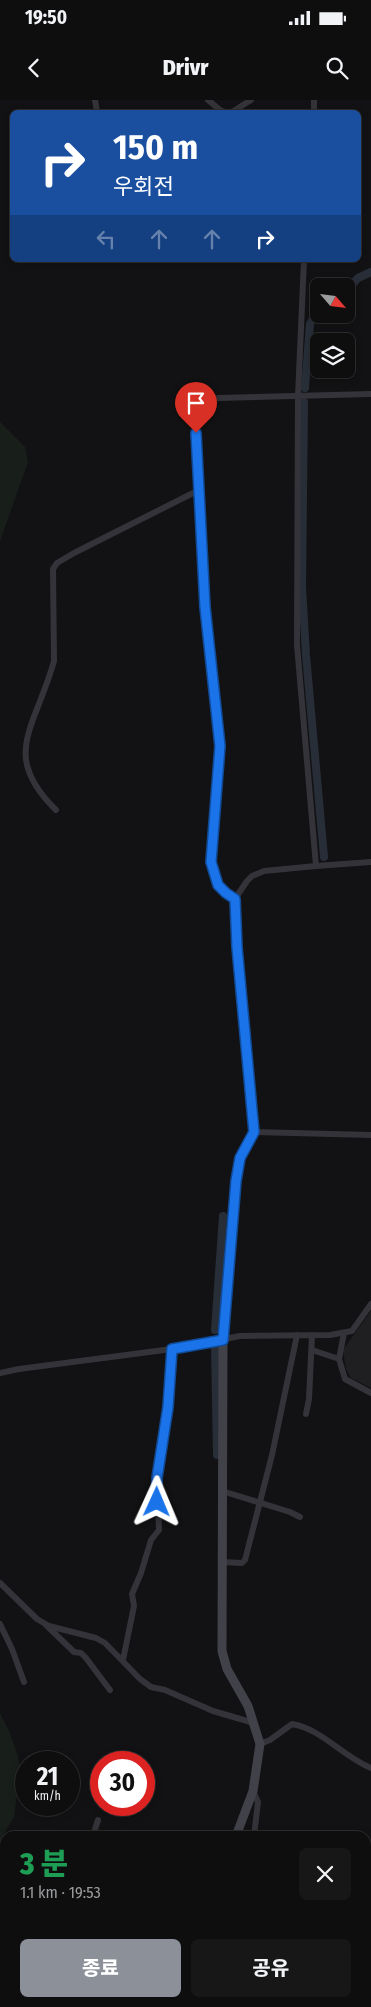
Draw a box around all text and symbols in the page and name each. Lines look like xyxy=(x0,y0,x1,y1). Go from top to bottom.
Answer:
text: 19:50 xyxy=(25,6,67,29)
icon: back xyxy=(20,54,48,82)
text: Drivr xyxy=(163,54,208,81)
icon: search xyxy=(323,54,351,82)
text: 150 m xyxy=(113,126,198,168)
icon: right xyxy=(30,130,95,195)
text: 우회전 xyxy=(113,173,174,200)
icon: left xyxy=(92,225,120,253)
icon: ahead xyxy=(145,225,173,253)
icon: ahead xyxy=(198,225,226,253)
icon: right xyxy=(251,225,279,253)
north arrow xyxy=(310,278,355,322)
map controls xyxy=(310,278,355,378)
button: layers xyxy=(310,333,355,378)
pin xyxy=(175,382,217,433)
icon: arrive xyxy=(182,389,210,417)
position arrow xyxy=(130,1475,182,1527)
speed limit sign: 30 xyxy=(90,1751,155,1816)
text: 21 xyxy=(37,1762,58,1792)
text: km/h xyxy=(34,1789,61,1803)
text: 3 분 xyxy=(20,1846,68,1882)
button: close xyxy=(299,1848,351,1900)
text: 1.1 km · 19:53 xyxy=(20,1883,101,1902)
button: 종료 xyxy=(20,1939,181,1997)
button: 공유 xyxy=(191,1939,351,1997)

